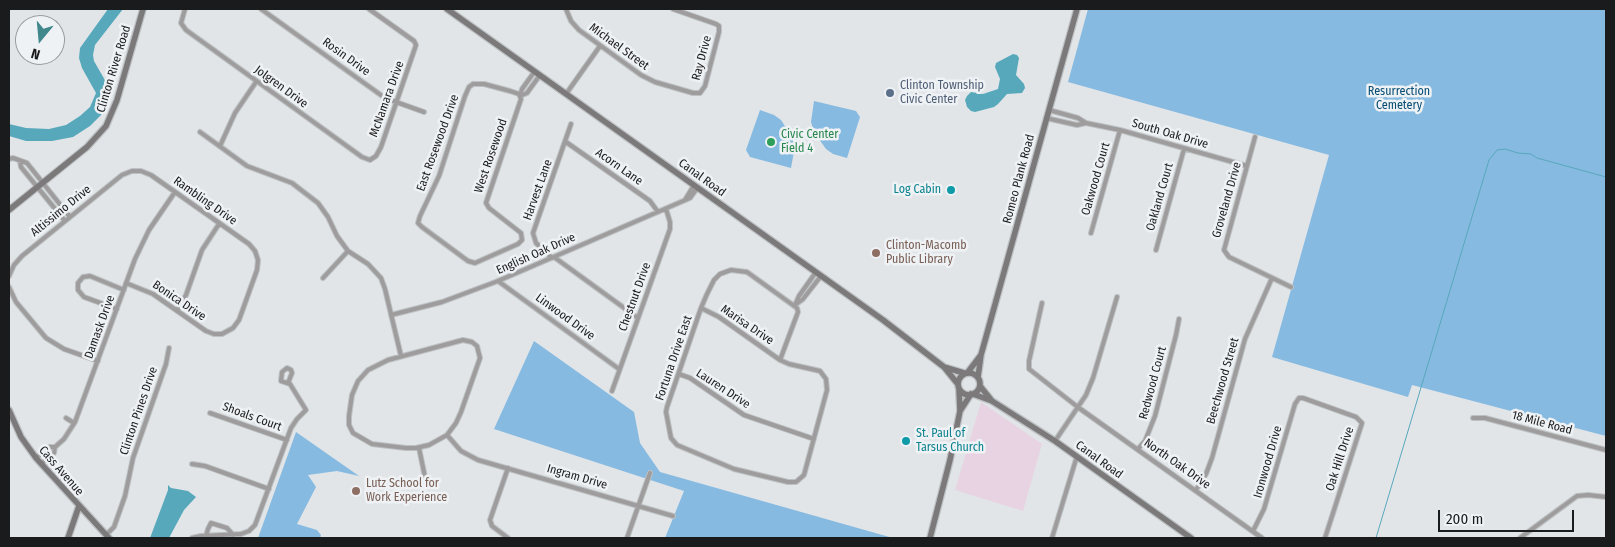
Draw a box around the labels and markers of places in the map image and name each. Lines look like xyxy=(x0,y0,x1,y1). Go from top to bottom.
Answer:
place label: Clinton Township Civic Center xyxy=(900,79,984,107)
marker: Clinton Township Civic Center xyxy=(884,87,896,99)
place label: Civic Center Field 4 xyxy=(781,128,838,156)
marker: Civic Center Field 4 xyxy=(765,136,777,148)
place label: Log Cabin xyxy=(894,183,941,197)
marker: Log Cabin xyxy=(945,184,957,196)
place label: Clinton-Macomb Public Library xyxy=(886,239,967,267)
marker: Clinton-Macomb Public Library xyxy=(870,247,882,259)
place label: St. Paul of Tarsus Church xyxy=(916,427,984,455)
marker: St. Paul of Tarsus Church xyxy=(900,435,912,447)
place label: Lutz School for Work Experience xyxy=(366,477,447,505)
marker: Lutz School for Work Experience xyxy=(350,485,362,497)

